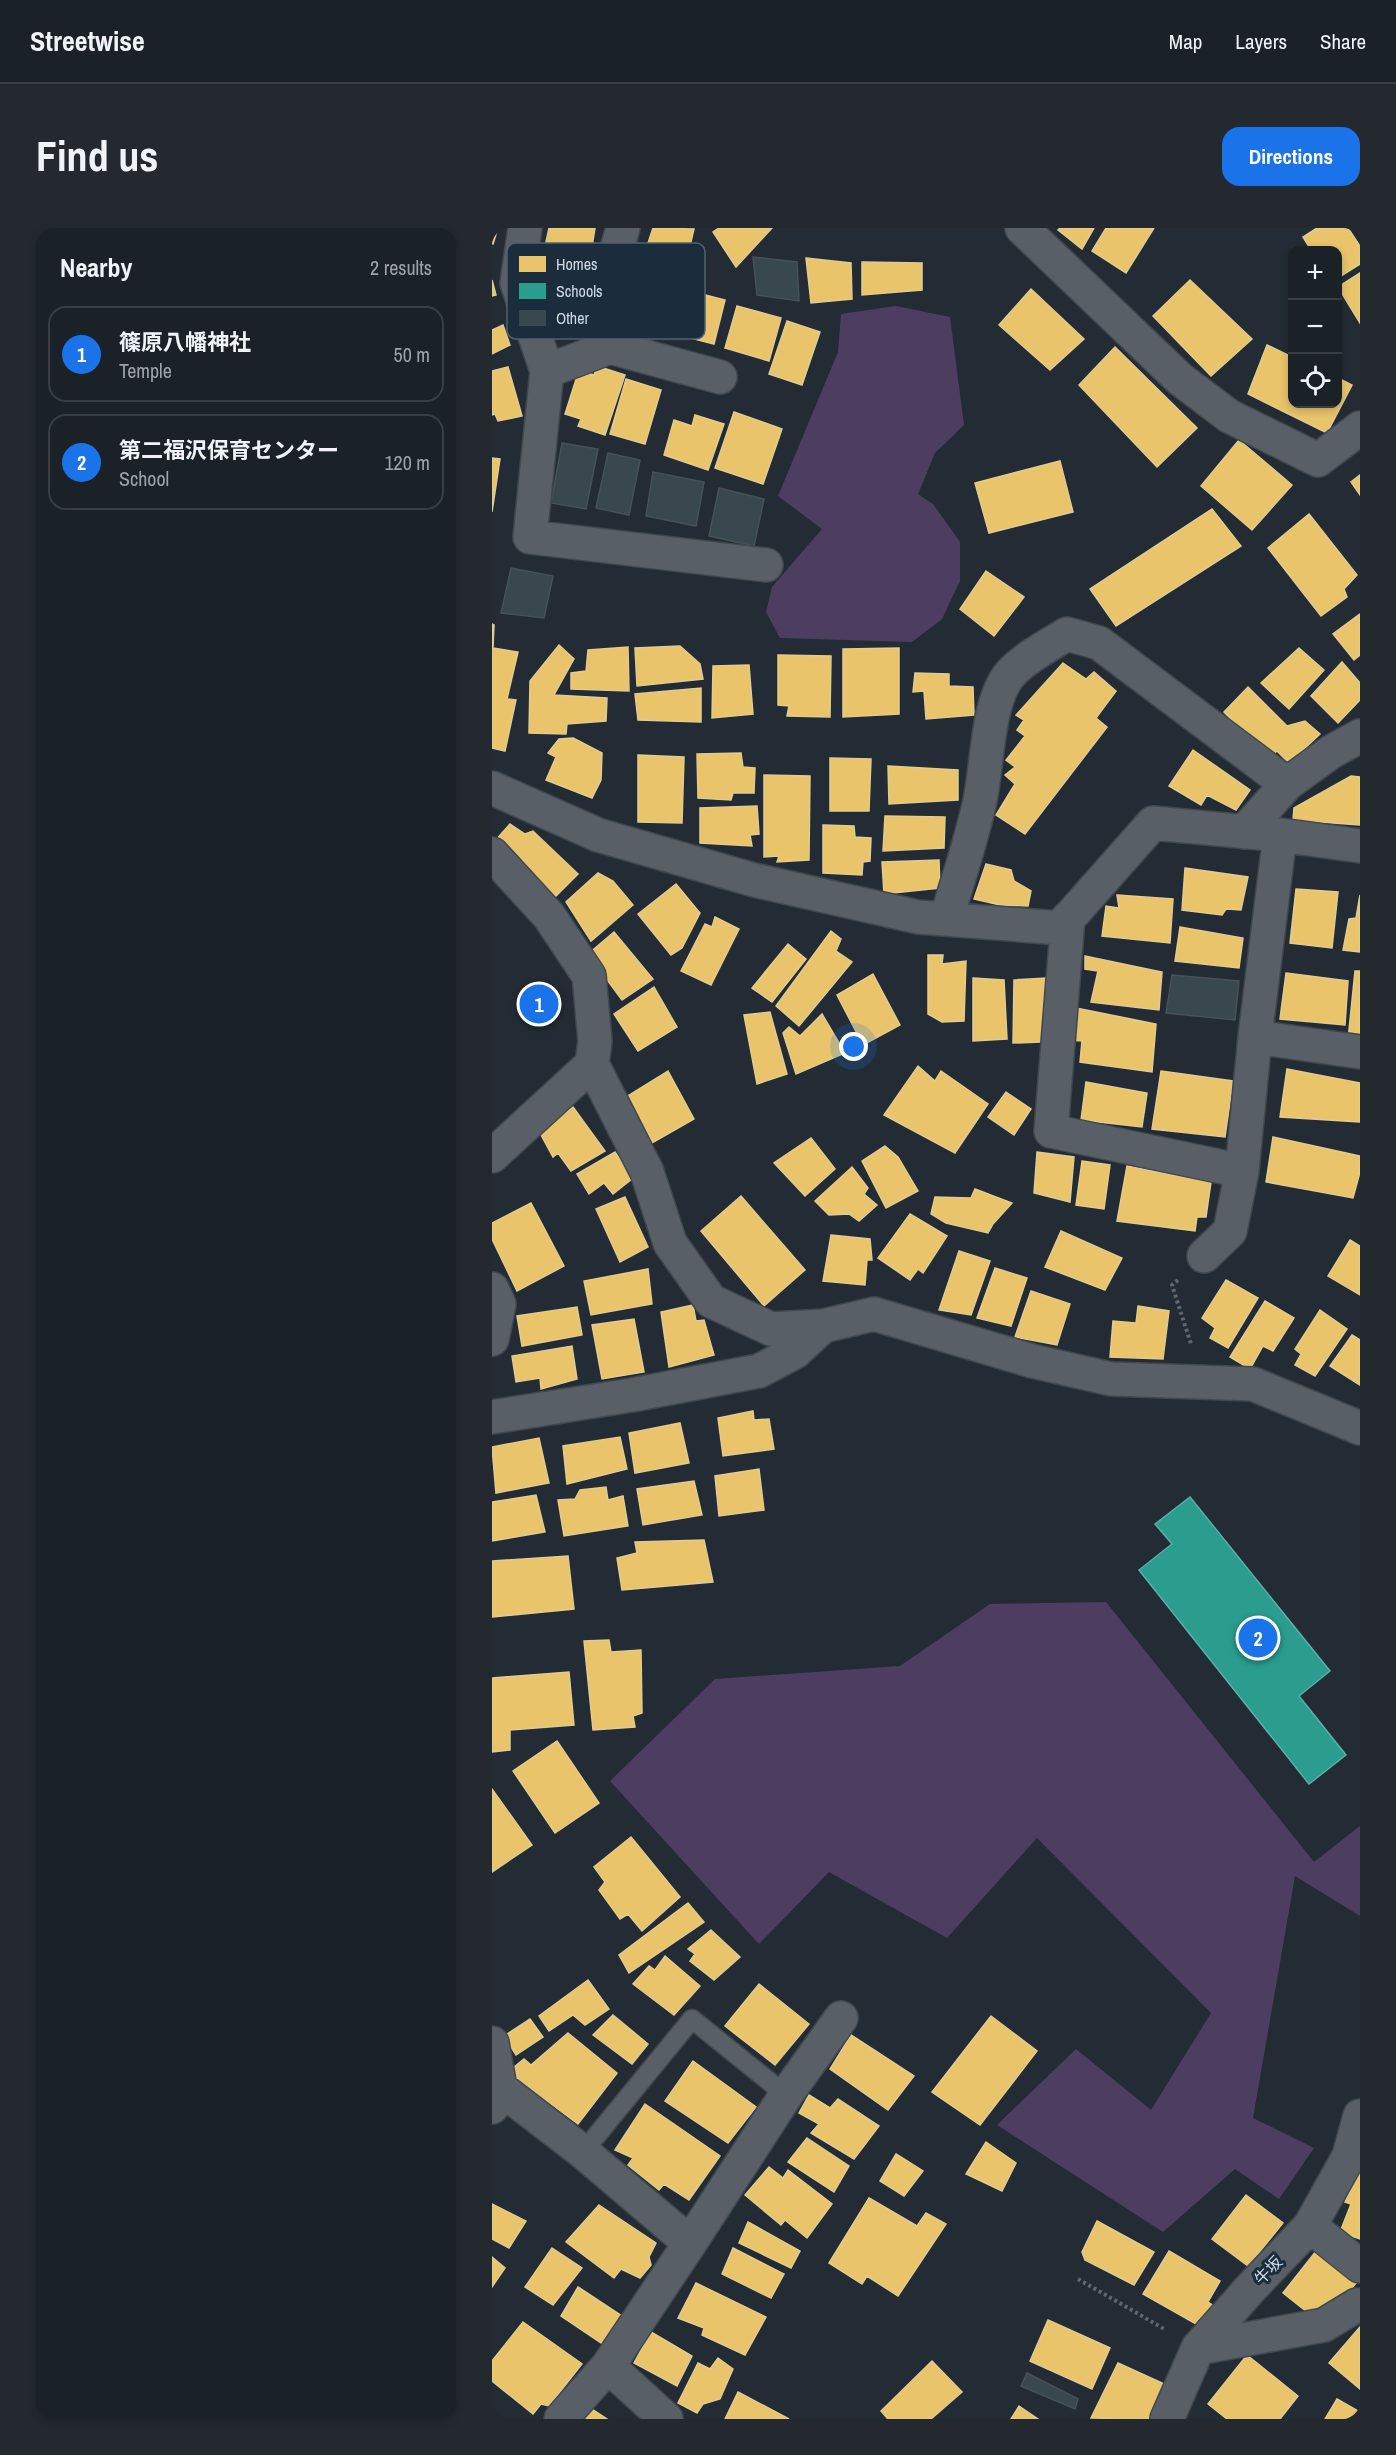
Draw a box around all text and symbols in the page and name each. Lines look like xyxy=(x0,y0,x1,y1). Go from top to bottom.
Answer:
text: Streetwise xyxy=(30,22,145,60)
text: Map xyxy=(1169,27,1202,56)
text: Layers xyxy=(1235,27,1287,56)
text: Share xyxy=(1320,27,1366,56)
button: Directions xyxy=(1222,127,1360,186)
text: Find us xyxy=(36,128,158,184)
legend xyxy=(507,243,705,339)
map controls xyxy=(1288,246,1342,408)
button: + xyxy=(1288,246,1342,300)
text: Nearby xyxy=(60,250,132,285)
text: Homes xyxy=(556,253,598,275)
text: 2 results xyxy=(370,254,432,281)
text: Schools xyxy=(556,280,603,302)
button: − xyxy=(1288,300,1342,354)
text: Other xyxy=(556,307,589,329)
text: 篠原八幡神社 xyxy=(119,327,251,357)
text: 1 xyxy=(77,341,86,368)
text: 50 m xyxy=(394,341,430,368)
button: locate xyxy=(1288,354,1342,408)
text: Temple xyxy=(119,357,172,384)
text: 第二福沢保育センター xyxy=(119,435,339,465)
text: 2 xyxy=(77,449,86,476)
text: 120 m xyxy=(384,449,430,476)
text: School xyxy=(119,465,169,492)
pin: 1 xyxy=(520,982,558,1026)
your location xyxy=(839,1032,868,1061)
pin: 2 xyxy=(1238,1616,1278,1660)
street label: 牛坂 xyxy=(1249,2251,1287,2289)

